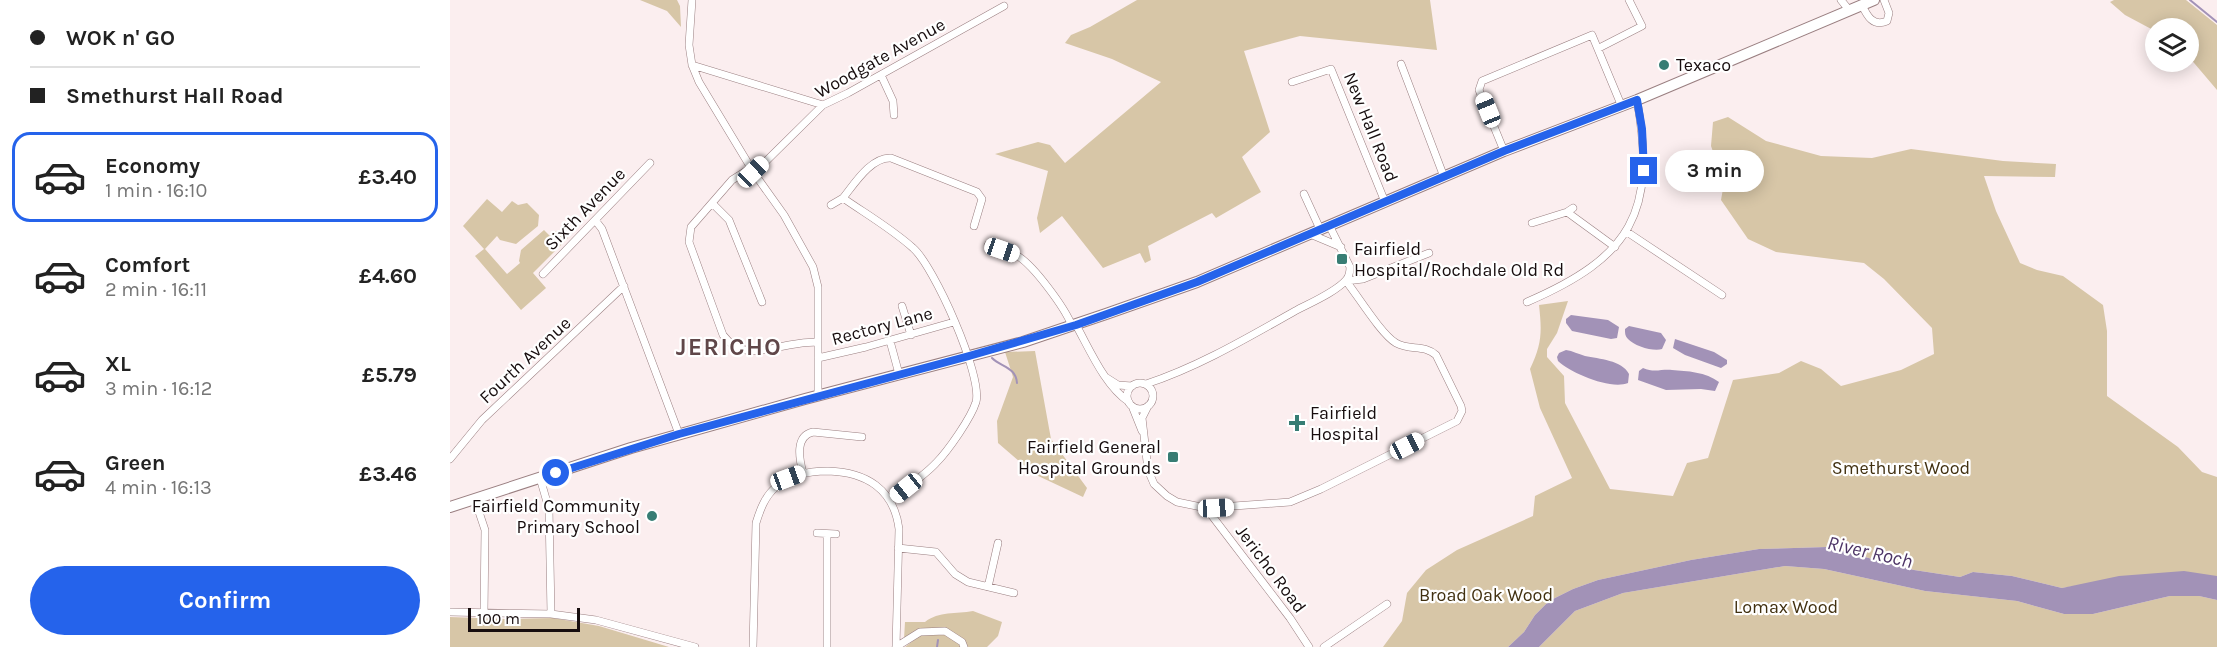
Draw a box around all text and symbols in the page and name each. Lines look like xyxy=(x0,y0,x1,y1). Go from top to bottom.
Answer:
street label: Woodgate Avenue xyxy=(811,13,949,103)
map controls xyxy=(2145,18,2199,72)
button: layers xyxy=(2145,18,2199,72)
text: WOK n' GO xyxy=(66,25,175,51)
place label: Texaco xyxy=(1676,54,1731,76)
marker: Texaco xyxy=(1657,58,1671,72)
street label: New Hall Road xyxy=(1339,69,1403,185)
text: Smethurst Hall Road xyxy=(66,83,284,109)
car xyxy=(1473,90,1503,130)
icon: car xyxy=(33,150,87,204)
callout: 3 min xyxy=(1665,150,1764,192)
text: Economy xyxy=(105,153,200,179)
car xyxy=(734,153,772,191)
route end xyxy=(1630,157,1657,184)
text: 3 min xyxy=(1687,159,1742,182)
street label: Sixth Avenue xyxy=(540,163,630,255)
text: £3.40 xyxy=(358,164,417,190)
text: 1 min · 16:10 xyxy=(105,179,207,202)
car xyxy=(982,236,1022,264)
place label: Fairfield Hospital/Rochdale Old Rd xyxy=(1354,238,1564,281)
icon: car xyxy=(33,249,87,303)
text: Comfort xyxy=(105,252,190,278)
marker: Fairfield Hospital/Rochdale Old Rd xyxy=(1335,252,1349,266)
text: £4.60 xyxy=(359,263,417,289)
text: 2 min · 16:11 xyxy=(105,278,207,301)
street label: Rectory Lane xyxy=(829,302,935,350)
street label: Fourth Avenue xyxy=(475,312,575,408)
district label: JERICHO xyxy=(676,333,782,361)
icon: car xyxy=(33,348,87,402)
text: XL xyxy=(105,351,131,377)
text: £5.79 xyxy=(362,362,417,388)
text: 3 min · 16:12 xyxy=(105,377,212,400)
place label: Fairfield Hospital xyxy=(1310,402,1379,445)
marker: Fairfield Hospital xyxy=(1288,414,1306,432)
car xyxy=(1387,430,1427,462)
place label: Fairfield General Hospital Grounds xyxy=(1018,436,1161,479)
icon: car xyxy=(33,447,87,501)
text: Green xyxy=(105,450,166,476)
marker: Fairfield General Hospital Grounds xyxy=(1166,450,1180,464)
park label: Smethurst Wood xyxy=(1832,457,1970,479)
route start xyxy=(542,459,569,486)
text: £3.46 xyxy=(359,461,417,487)
car xyxy=(768,463,808,493)
car xyxy=(886,470,926,506)
text: 4 min · 16:13 xyxy=(105,476,212,499)
place label: Fairfield Community Primary School xyxy=(472,495,641,538)
car xyxy=(1198,498,1234,518)
marker: Fairfield Community Primary School xyxy=(645,509,659,523)
street label: Jericho Road xyxy=(1231,521,1311,617)
water label: River Roch xyxy=(1825,531,1915,573)
button: Confirm xyxy=(30,566,420,635)
park label: Broad Oak Wood xyxy=(1419,584,1553,606)
park label: Lomax Wood xyxy=(1734,596,1838,618)
scale bar xyxy=(468,605,580,632)
text: 100 m xyxy=(477,609,520,628)

